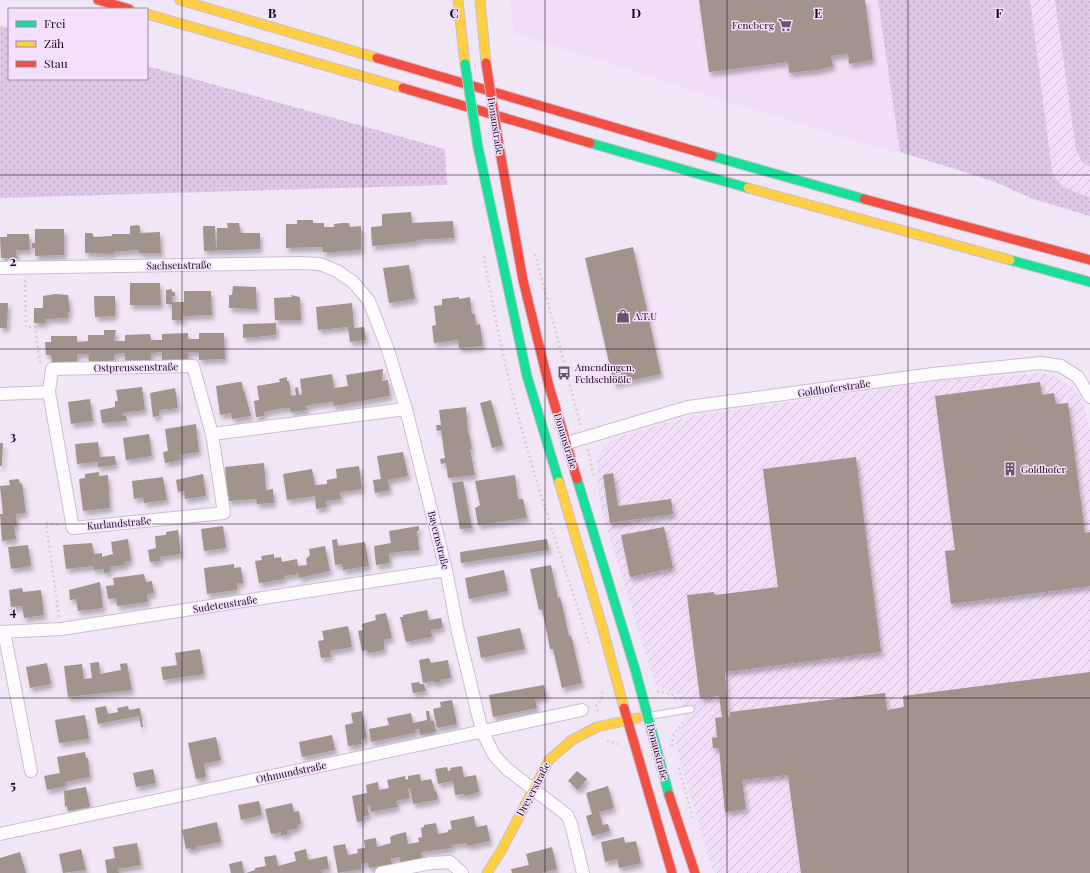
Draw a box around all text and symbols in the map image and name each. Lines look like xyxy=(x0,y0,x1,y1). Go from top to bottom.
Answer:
text: B xyxy=(268,4,277,21)
text: C xyxy=(449,4,459,21)
text: D xyxy=(631,4,641,21)
text: E xyxy=(814,4,822,21)
text: F xyxy=(995,4,1003,21)
legend xyxy=(8,8,148,80)
text: Frei xyxy=(44,15,66,31)
supermarket icon: Feneberg xyxy=(777,17,793,33)
place label: Feneberg xyxy=(732,18,775,32)
text: Zäh xyxy=(44,35,64,51)
text: Stau xyxy=(44,55,68,71)
street label: Donaustraße xyxy=(485,96,507,156)
text: 2 xyxy=(10,252,17,269)
street label: Sachsenstraße xyxy=(146,257,212,273)
shop icon: A.T.U xyxy=(615,308,631,324)
place label: A.T.U xyxy=(633,309,657,323)
street label: Ostpreussenstraße xyxy=(94,359,178,375)
place label: Amendingen, Feldschlößle xyxy=(574,360,635,386)
bus stop icon: Amendingen, Feldschlößle xyxy=(556,365,572,381)
street label: Goldhoferstraße xyxy=(797,376,871,400)
street label: Donaustraße xyxy=(551,411,581,471)
text: 3 xyxy=(10,427,16,444)
building icon: Goldhofer xyxy=(1002,461,1018,477)
place label: Goldhofer xyxy=(1021,462,1067,476)
street label: Bayernstraße xyxy=(425,509,453,571)
street label: Kurlandstraße xyxy=(86,513,152,533)
street label: Sudetenstraße xyxy=(192,592,258,616)
text: 4 xyxy=(10,602,17,619)
street label: Donaustraße xyxy=(644,722,672,782)
street label: Othmundstraße xyxy=(255,758,327,786)
street label: Dreyerstraße xyxy=(513,760,553,818)
text: 5 xyxy=(10,776,16,793)

